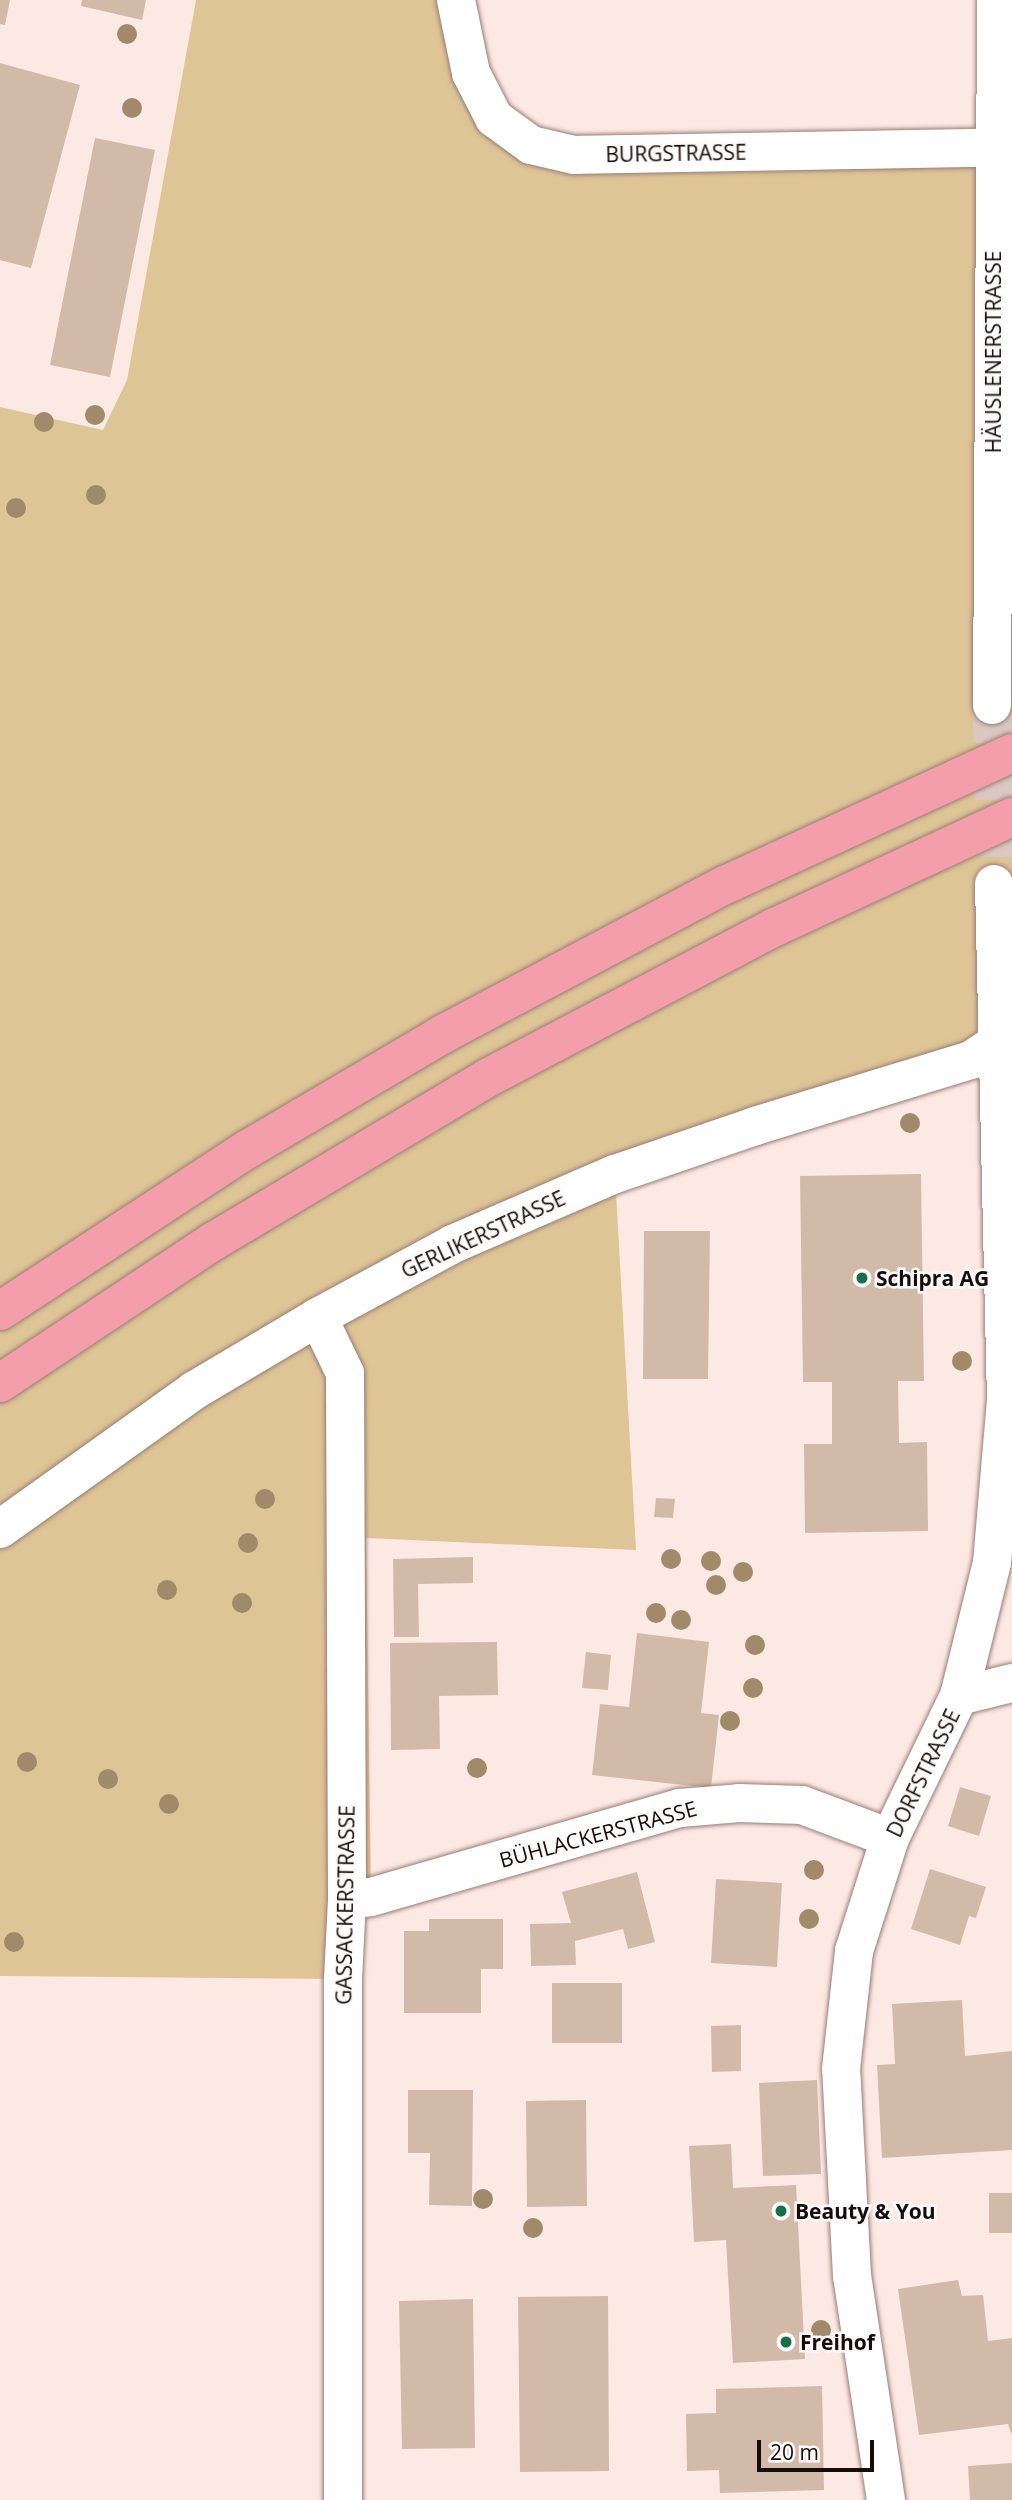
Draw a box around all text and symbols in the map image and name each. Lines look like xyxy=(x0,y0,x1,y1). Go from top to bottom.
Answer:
street label: BURGSTRASSE xyxy=(605,139,747,167)
street label: HÄUSLENERSTRASSE xyxy=(980,251,1006,453)
street label: GERLIKERSTRASSE xyxy=(397,1185,569,1283)
place label: Schipra AG xyxy=(876,1265,989,1291)
marker: Schipra AG xyxy=(854,1270,870,1286)
street label: DORFSTRASSE xyxy=(881,1705,965,1841)
street label: BÜHLACKERSTRASSE xyxy=(497,1796,699,1872)
street label: GASSACKERSTRASSE xyxy=(331,1805,359,2005)
place label: Beauty & You xyxy=(795,2198,936,2224)
marker: Beauty & You xyxy=(773,2203,789,2219)
place label: Freihof xyxy=(800,2329,875,2355)
marker: Freihof xyxy=(778,2334,794,2350)
scale bar xyxy=(760,2426,877,2470)
text: 20 m xyxy=(770,2438,819,2466)

